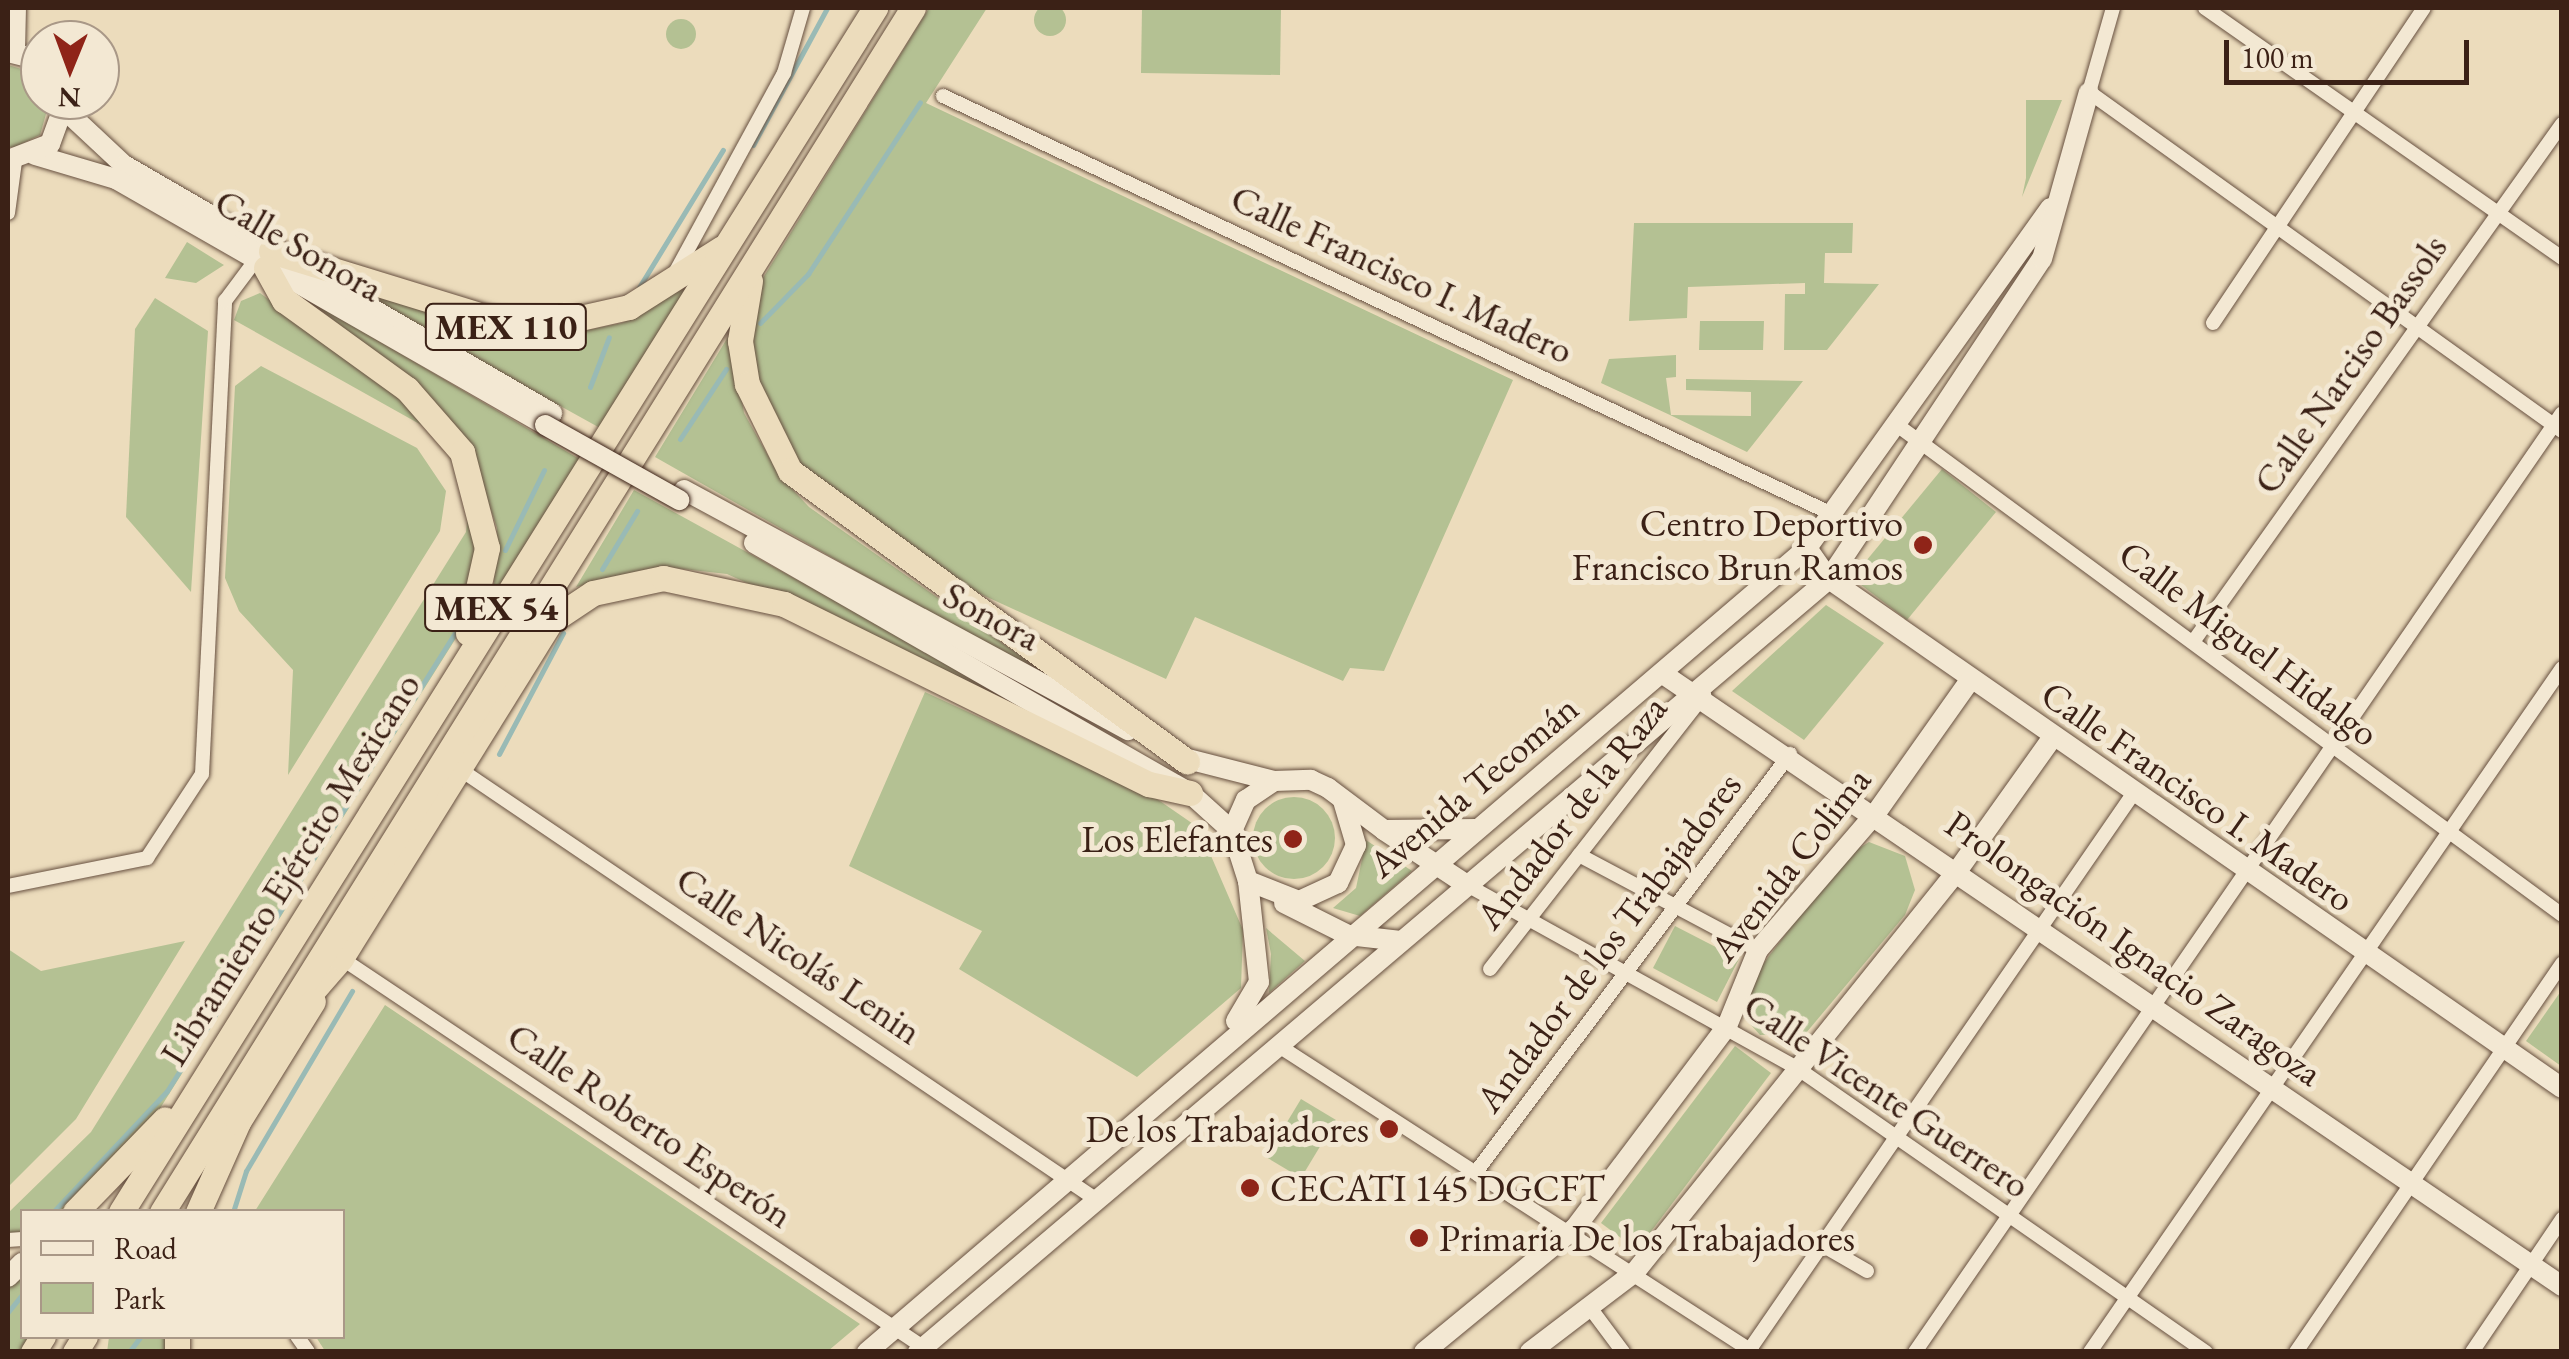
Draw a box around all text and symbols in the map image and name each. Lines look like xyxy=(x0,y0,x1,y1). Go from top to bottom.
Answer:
north arrow xyxy=(20,20,120,120)
scale bar xyxy=(2229,20,2474,82)
text: 100 m xyxy=(2241,38,2314,77)
text: N xyxy=(58,80,81,116)
street label: Calle Francisco I. Madero xyxy=(1224,175,1580,373)
street label: Calle Sonora xyxy=(207,179,391,311)
street label: Calle Narciso Bassols xyxy=(2244,226,2456,502)
road number: MEX 110 xyxy=(424,297,588,357)
place label: Centro Deportivo Francisco Brun Ramos xyxy=(1572,500,1903,590)
street label: Calle Miguel Hidalgo xyxy=(2110,530,2388,756)
marker: Centro Deportivo Francisco Brun Ramos xyxy=(1912,534,1934,556)
street label: Sonora xyxy=(936,572,1048,660)
road number: MEX 54 xyxy=(424,578,568,638)
street label: Libramiento Ejército Mexicano xyxy=(150,664,430,1074)
street label: Calle Francisco I. Madero xyxy=(2033,671,2363,921)
street label: Avenida Tecomán xyxy=(1359,685,1587,887)
street label: Andador de la Raza xyxy=(1466,686,1676,938)
street label: Avenida Colima xyxy=(1700,758,1880,970)
street label: Andador de los Trabajadores xyxy=(1465,763,1751,1121)
street label: Prolongación Ignacio Zaragoza xyxy=(1937,801,2331,1095)
place label: Los Elefantes xyxy=(1081,816,1273,862)
marker: Los Elefantes xyxy=(1282,828,1304,850)
street label: Calle Nicolás Lenin xyxy=(668,856,930,1054)
street label: Calle Vicente Guerrero xyxy=(1735,982,2039,1208)
street label: Calle Roberto Esperón xyxy=(499,1013,801,1237)
place label: De los Trabajadores xyxy=(1085,1106,1369,1152)
marker: De los Trabajadores xyxy=(1378,1118,1400,1140)
place label: CECATI 145 DGCFT xyxy=(1270,1165,1605,1211)
marker: CECATI 145 DGCFT xyxy=(1239,1177,1261,1199)
legend xyxy=(20,1209,345,1339)
place label: Primaria De los Trabajadores xyxy=(1439,1215,1855,1261)
marker: Primaria De los Trabajadores xyxy=(1408,1227,1430,1249)
text: Road xyxy=(114,1229,177,1268)
text: Park xyxy=(114,1279,165,1318)

